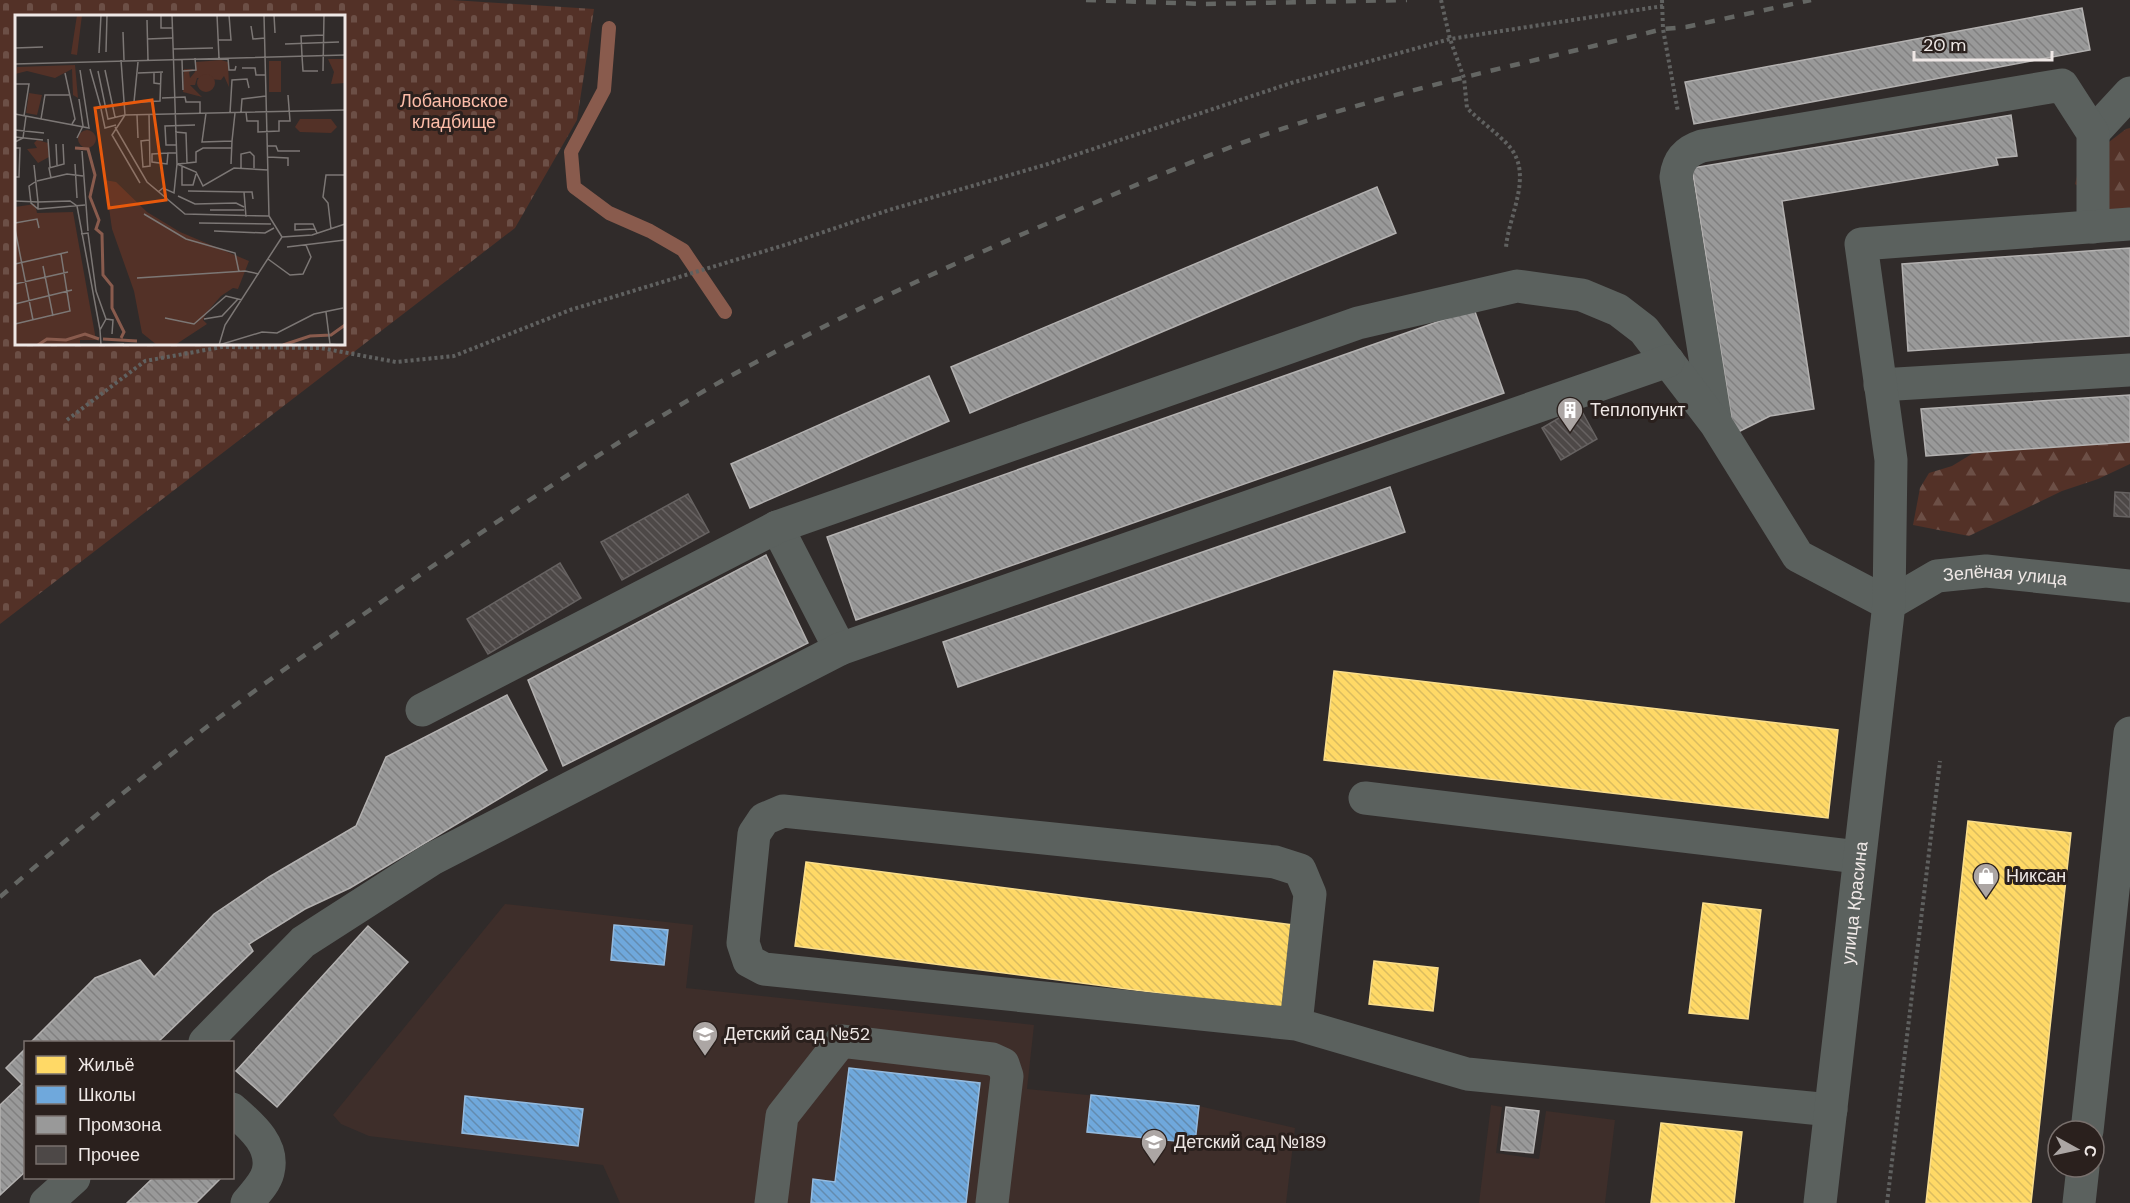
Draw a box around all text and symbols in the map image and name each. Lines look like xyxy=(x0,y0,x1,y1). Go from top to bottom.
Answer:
inset map xyxy=(15,15,345,345)
scale bar xyxy=(1914,24,2052,62)
text: 20 m xyxy=(1923,33,1966,57)
park label: Лобановское кладбище xyxy=(400,89,508,134)
building icon: Теплопункт xyxy=(1555,395,1585,433)
place label: Теплопункт xyxy=(1590,398,1685,422)
street label: Зелёная улица xyxy=(1942,559,2069,591)
street label: улица Красина xyxy=(1836,839,1874,966)
shop icon: Никсан xyxy=(1971,861,2001,899)
place label: Никсан xyxy=(2006,864,2066,888)
school or university icon: Детский сад №52 xyxy=(690,1019,720,1057)
place label: Детский сад №52 xyxy=(724,1022,870,1046)
legend xyxy=(24,1041,234,1179)
text: Жильё xyxy=(78,1053,135,1077)
text: Школы xyxy=(78,1083,136,1107)
text: Промзона xyxy=(78,1113,162,1137)
north arrow xyxy=(2046,1119,2106,1179)
school or university icon: Детский сад №189 xyxy=(1139,1127,1169,1165)
place label: Детский сад №189 xyxy=(1174,1130,1326,1154)
text: Прочее xyxy=(78,1143,140,1167)
text: С xyxy=(2079,1144,2102,1159)

